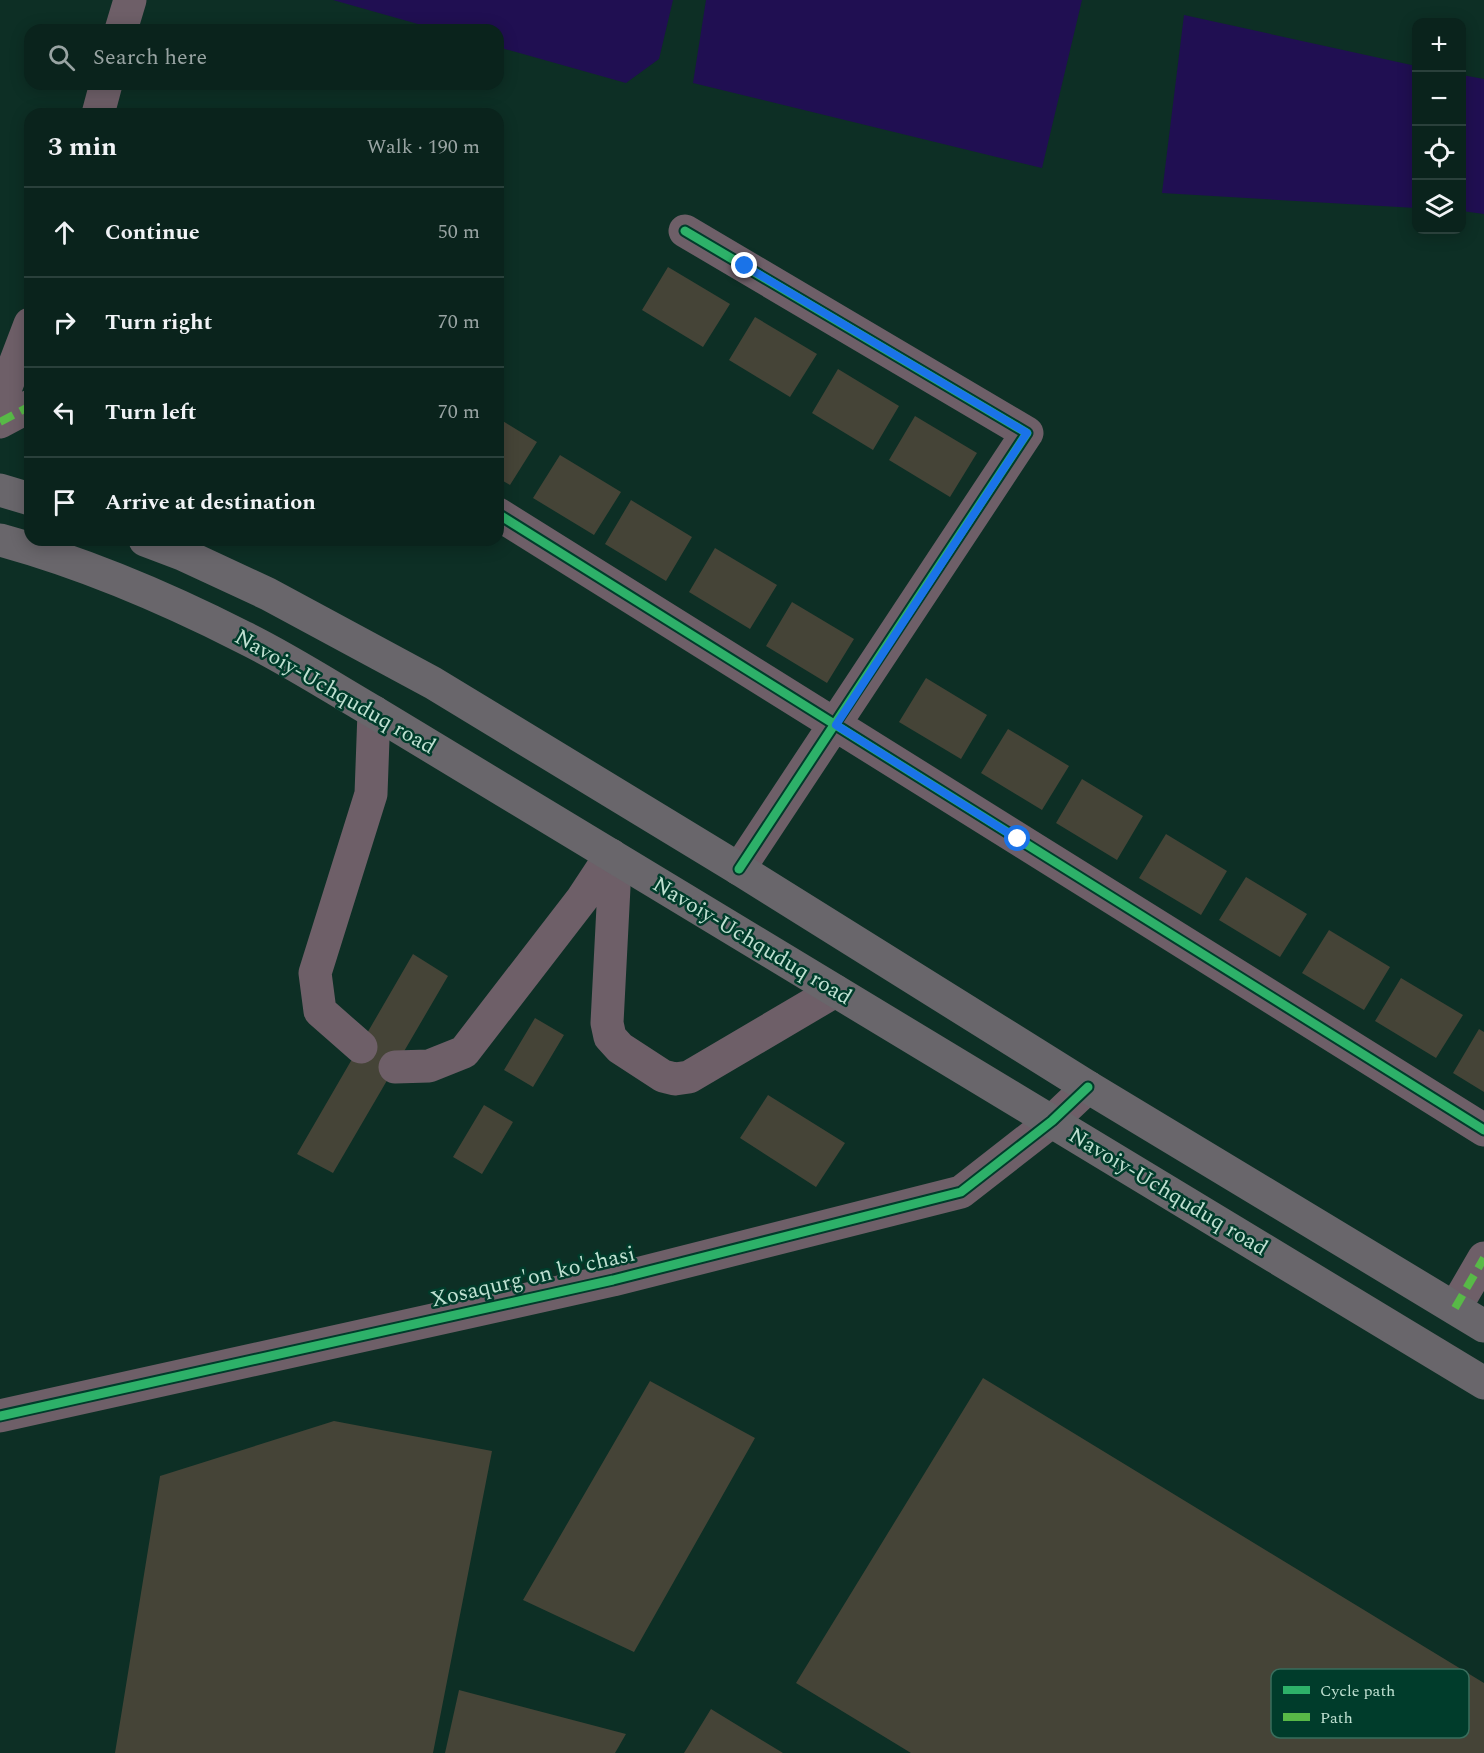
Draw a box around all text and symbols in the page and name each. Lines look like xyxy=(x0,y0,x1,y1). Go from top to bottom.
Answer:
map controls xyxy=(1412,18,1466,234)
button: + xyxy=(1412,18,1466,72)
search box xyxy=(24,24,504,90)
icon: search xyxy=(45,41,78,74)
text: Search here xyxy=(93,41,207,74)
button: − xyxy=(1412,72,1466,126)
button: locate xyxy=(1412,126,1466,180)
text: 3 min xyxy=(48,127,117,167)
text: Walk · 190 m xyxy=(367,132,480,162)
button: layers xyxy=(1412,180,1466,234)
icon: ahead xyxy=(48,216,81,249)
text: Continue xyxy=(105,216,200,249)
text: 50 m xyxy=(438,217,480,247)
route end xyxy=(731,252,757,278)
icon: right xyxy=(48,306,81,339)
text: Turn right xyxy=(105,306,212,339)
text: 70 m xyxy=(438,307,480,337)
icon: left xyxy=(48,396,81,429)
text: Turn left xyxy=(105,396,197,429)
text: 70 m xyxy=(438,397,480,427)
icon: arrive xyxy=(48,486,81,519)
text: Arrive at destination xyxy=(105,486,316,519)
street label: Navoiy-Uchquduq road xyxy=(228,621,442,763)
route start xyxy=(1004,825,1030,851)
street label: Navoiy-Uchquduq road xyxy=(646,868,858,1014)
street label: Navoiy-Uchquduq road xyxy=(1062,1119,1274,1265)
street label: Xosaqurg'on ko'chasi xyxy=(428,1237,638,1317)
legend xyxy=(1271,1669,1469,1738)
text: Cycle path xyxy=(1320,1679,1395,1703)
text: Path xyxy=(1320,1706,1353,1730)

